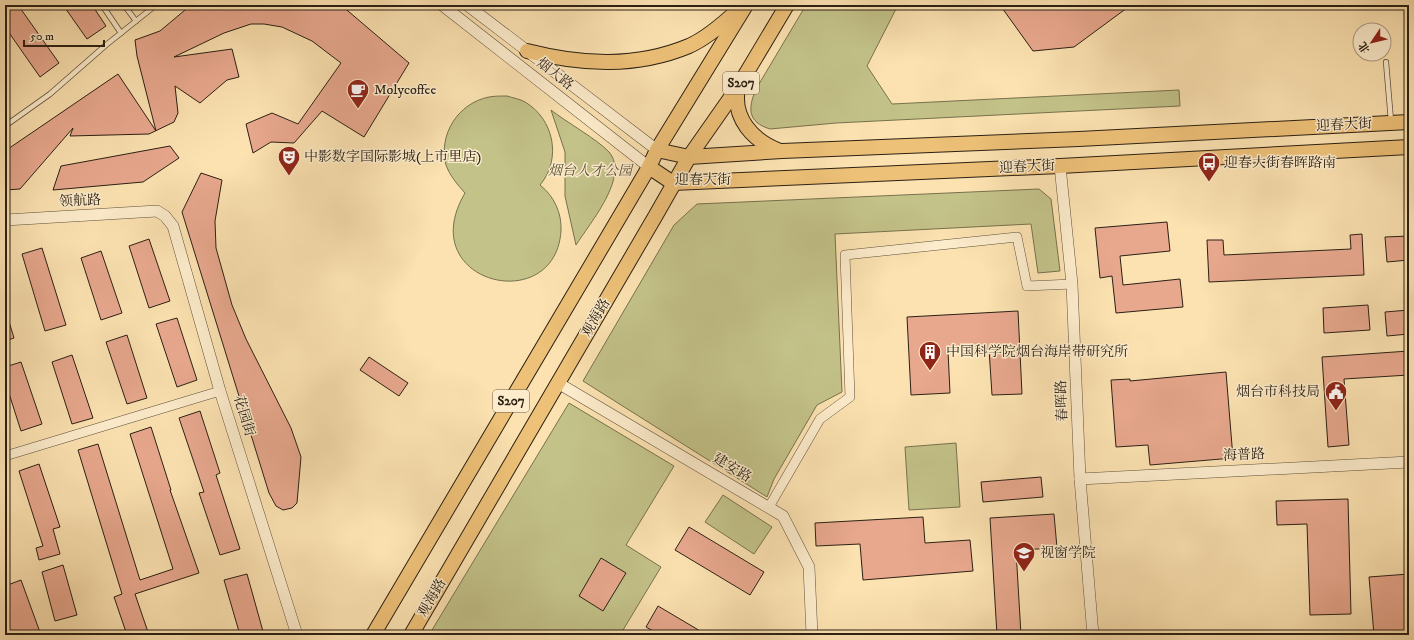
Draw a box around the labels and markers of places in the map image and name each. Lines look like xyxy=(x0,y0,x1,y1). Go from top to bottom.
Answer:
cafe icon: Molycoffee xyxy=(345,77,371,110)
place label: Molycoffee xyxy=(374,81,436,99)
theatre icon: 中影数字国际影城(上市里店) xyxy=(276,144,302,177)
place label: 中影数字国际影城(上市里店) xyxy=(304,148,482,166)
bus stop icon: 迎春大街春晖路南 xyxy=(1196,150,1222,183)
place label: 迎春大街春晖路南 xyxy=(1224,154,1336,172)
building icon: 中国科学院烟台海岸带研究所 xyxy=(917,339,943,372)
place label: 中国科学院烟台海岸带研究所 xyxy=(946,343,1128,361)
public building icon: 烟台市科技局 xyxy=(1323,379,1349,412)
place label: 烟台市科技局 xyxy=(1236,383,1320,401)
school or university icon: 视窗学院 xyxy=(1011,540,1037,573)
place label: 视窗学院 xyxy=(1040,544,1096,562)

